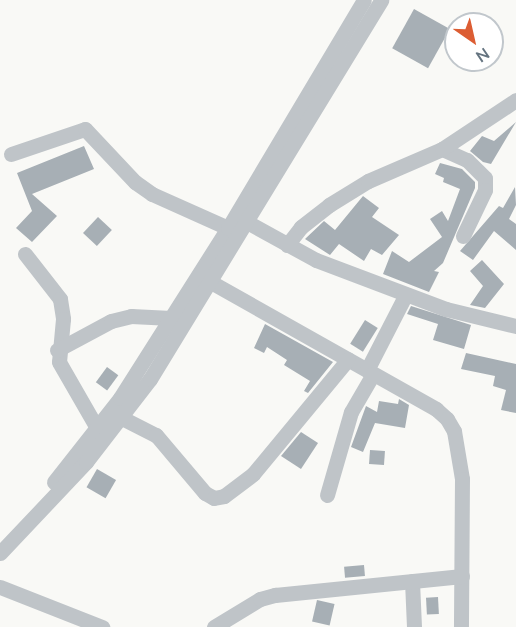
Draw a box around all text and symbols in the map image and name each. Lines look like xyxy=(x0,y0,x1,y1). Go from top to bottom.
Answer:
north arrow xyxy=(444,12,504,72)
text: N xyxy=(472,44,494,67)

